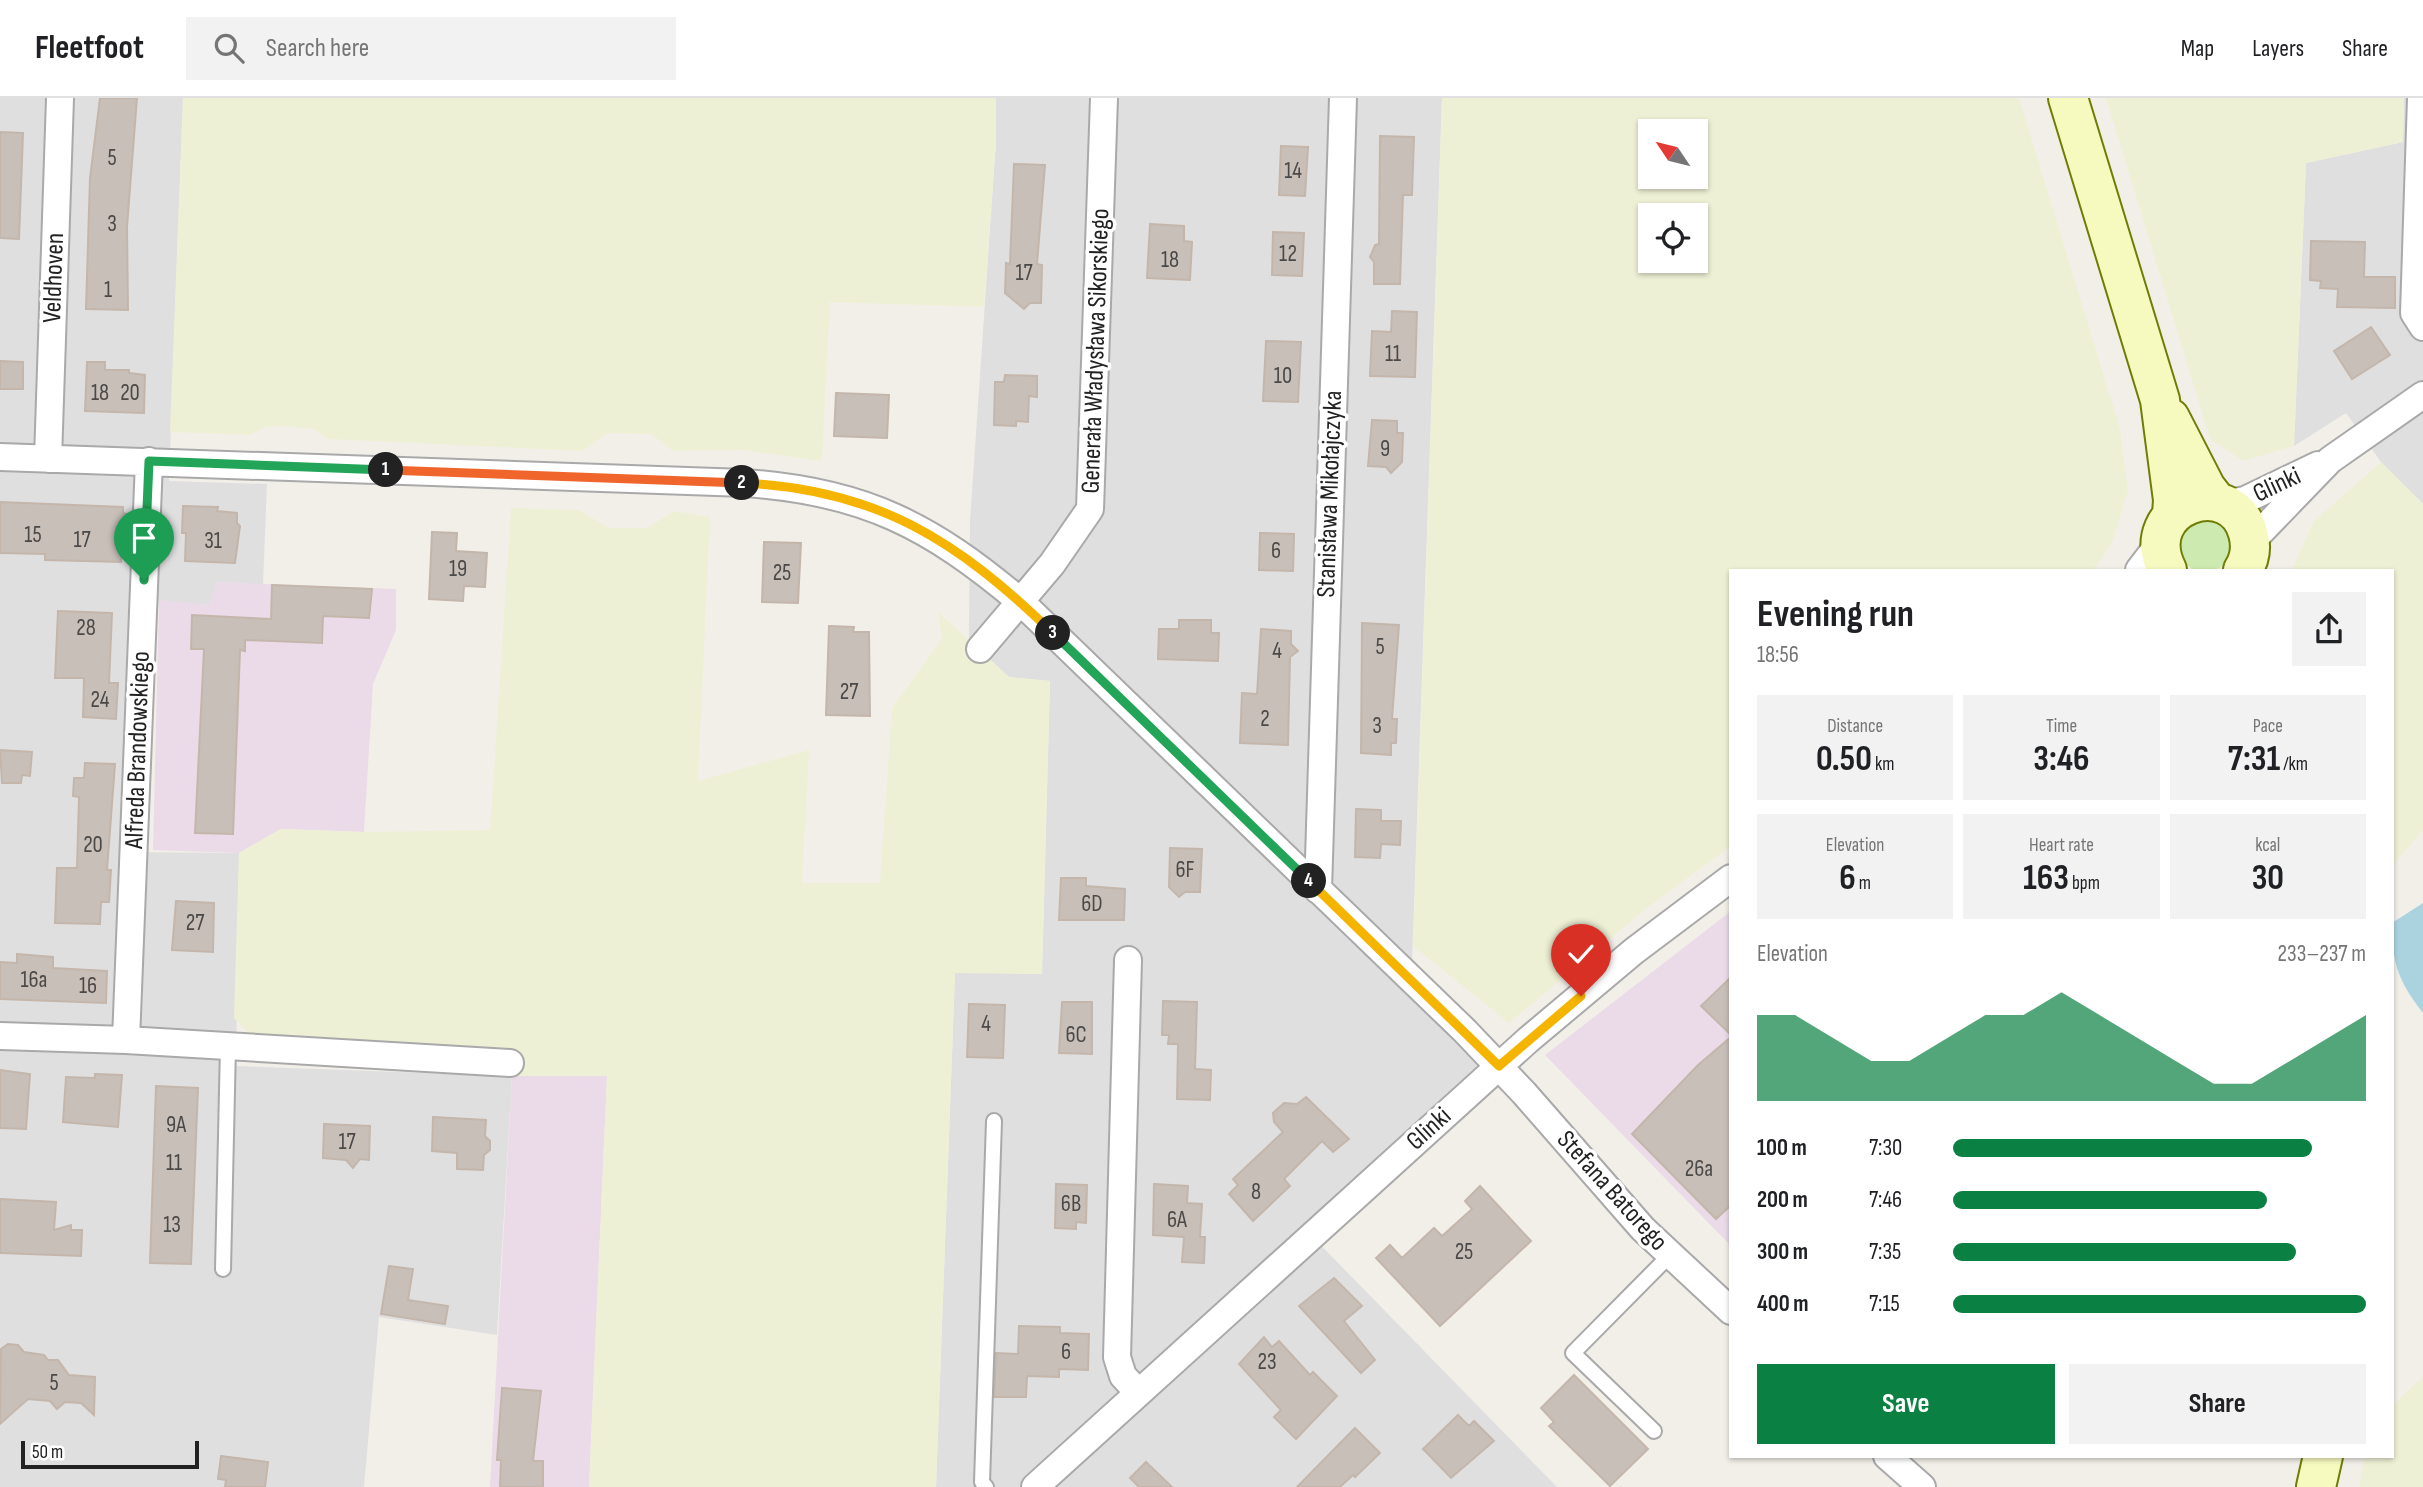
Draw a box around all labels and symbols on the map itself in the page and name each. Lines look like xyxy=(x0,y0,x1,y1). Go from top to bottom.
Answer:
north arrow xyxy=(1638,119,1708,189)
house number: 5 xyxy=(107,144,117,172)
house number: 14 xyxy=(1284,157,1302,185)
street label: Generała Władysława Sikorskiego xyxy=(1076,208,1116,494)
house number: 3 xyxy=(107,210,117,238)
street label: Veldhoven xyxy=(37,232,71,324)
house number: 12 xyxy=(1279,240,1297,268)
house number: 18 xyxy=(1161,246,1179,274)
house number: 17 xyxy=(1015,259,1033,287)
house number: 1 xyxy=(104,276,112,304)
house number: 11 xyxy=(1385,340,1401,368)
house number: 10 xyxy=(1274,362,1292,390)
house number: 18 xyxy=(91,379,109,407)
house number: 20 xyxy=(120,379,140,407)
street label: Stanisława Mikołajczyka xyxy=(1311,390,1349,598)
house number: 9 xyxy=(1380,435,1390,463)
pin: 1 xyxy=(368,452,404,488)
street label: Glinki xyxy=(2248,461,2306,509)
pin: 2 xyxy=(724,466,760,500)
pin xyxy=(114,508,174,580)
house number: 15 xyxy=(24,521,42,549)
house number: 17 xyxy=(73,526,91,554)
house number: 31 xyxy=(204,527,222,555)
house number: 6 xyxy=(1271,537,1281,565)
house number: 19 xyxy=(449,555,467,583)
house number: 25 xyxy=(773,559,791,587)
house number: 28 xyxy=(76,614,96,642)
pin: 3 xyxy=(1036,616,1070,650)
house number: 5 xyxy=(1375,633,1385,661)
house number: 4 xyxy=(1272,637,1282,665)
street label: Alfreda Brandowskiego xyxy=(119,651,157,850)
house number: 27 xyxy=(840,678,858,706)
house number: 24 xyxy=(91,686,110,714)
house number: 2 xyxy=(1260,705,1270,733)
house number: 3 xyxy=(1372,712,1382,740)
house number: 20 xyxy=(83,831,103,859)
house number: 6F xyxy=(1175,856,1195,884)
pin: 4 xyxy=(1292,864,1326,898)
house number: 6D xyxy=(1081,890,1103,918)
house number: 27 xyxy=(186,909,204,937)
pin xyxy=(1551,924,1611,996)
house number: 16a xyxy=(21,966,47,994)
house number: 16 xyxy=(79,972,97,1000)
house number: 4 xyxy=(981,1010,991,1038)
house number: 6C xyxy=(1065,1021,1087,1049)
street label: Glinki xyxy=(1400,1101,1458,1157)
house number: 9A xyxy=(166,1111,186,1139)
street label: Stefana Batorego xyxy=(1550,1125,1674,1257)
house number: 17 xyxy=(338,1128,356,1156)
house number: 11 xyxy=(166,1149,182,1177)
house number: 26a xyxy=(1685,1155,1713,1183)
house number: 8 xyxy=(1251,1178,1261,1206)
house number: 6B xyxy=(1061,1190,1081,1218)
house number: 6A xyxy=(1167,1206,1187,1234)
house number: 13 xyxy=(163,1211,181,1239)
house number: 25 xyxy=(1455,1238,1473,1266)
house number: 6 xyxy=(1061,1338,1071,1366)
house number: 23 xyxy=(1257,1348,1277,1376)
house number: 5 xyxy=(49,1369,59,1397)
scale bar xyxy=(21,1438,200,1470)

